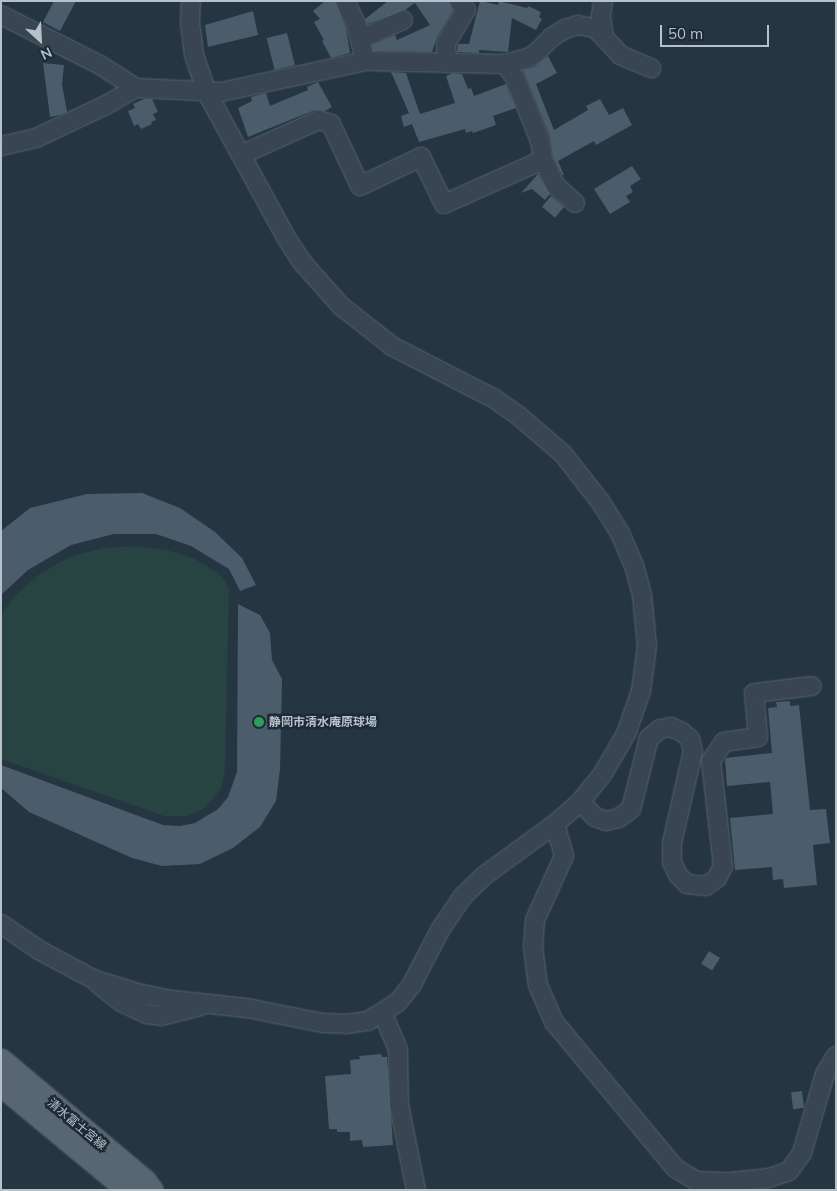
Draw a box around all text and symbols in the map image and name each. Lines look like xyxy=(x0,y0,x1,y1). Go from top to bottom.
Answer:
north arrow xyxy=(15,15,65,65)
scale bar xyxy=(662,15,771,47)
text: 50 m xyxy=(668,24,703,43)
text: N xyxy=(38,43,55,64)
place label: 静岡市清水庵原球場 xyxy=(269,715,377,729)
marker: 静岡市清水庵原球場 xyxy=(253,716,265,728)
street label: 清水富士宮線 xyxy=(45,1095,109,1153)

